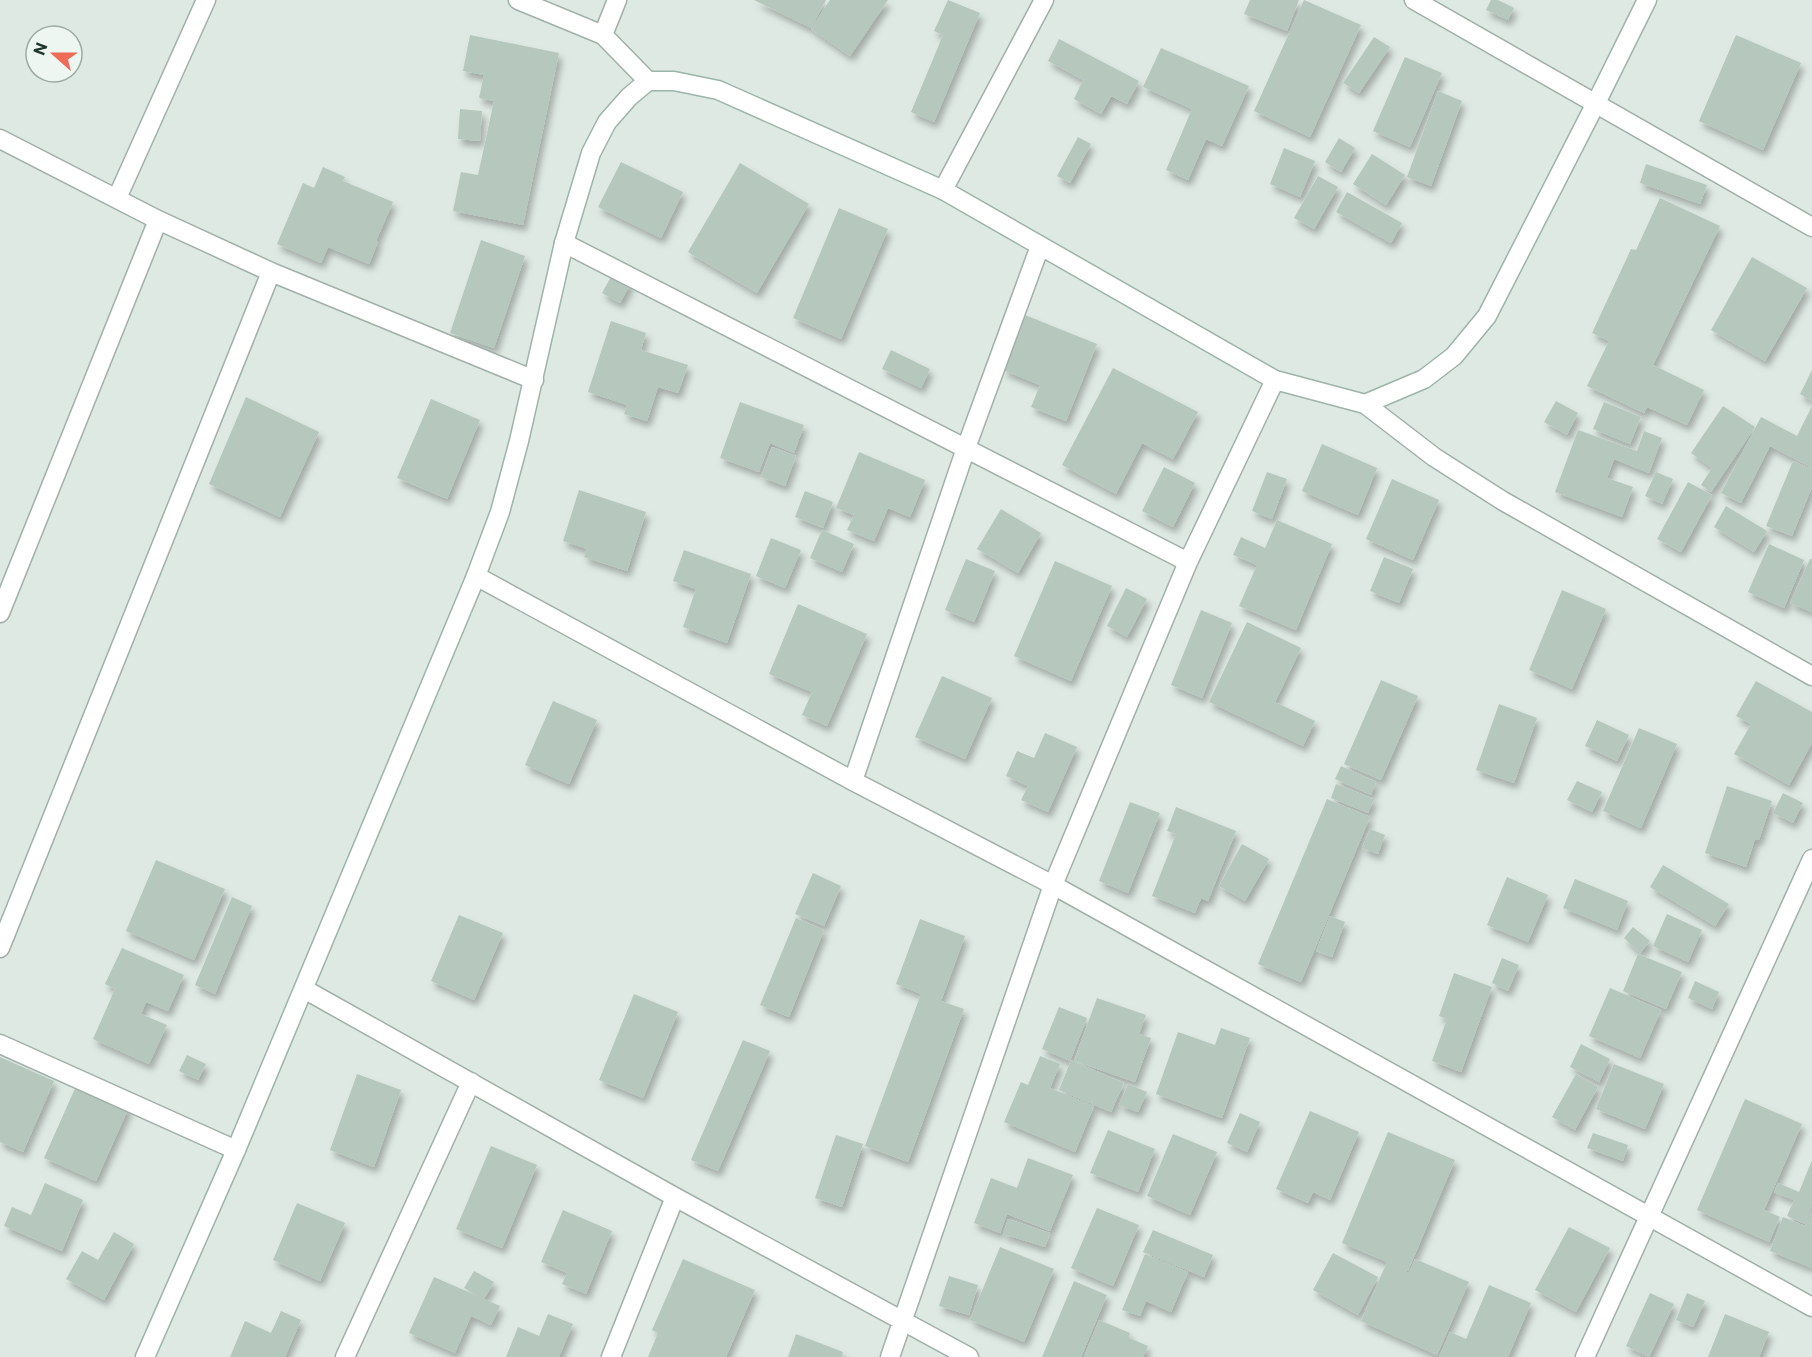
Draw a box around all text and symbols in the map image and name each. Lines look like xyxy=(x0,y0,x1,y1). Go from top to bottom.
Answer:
north arrow xyxy=(24,24,84,84)
text: N xyxy=(29,39,51,57)

